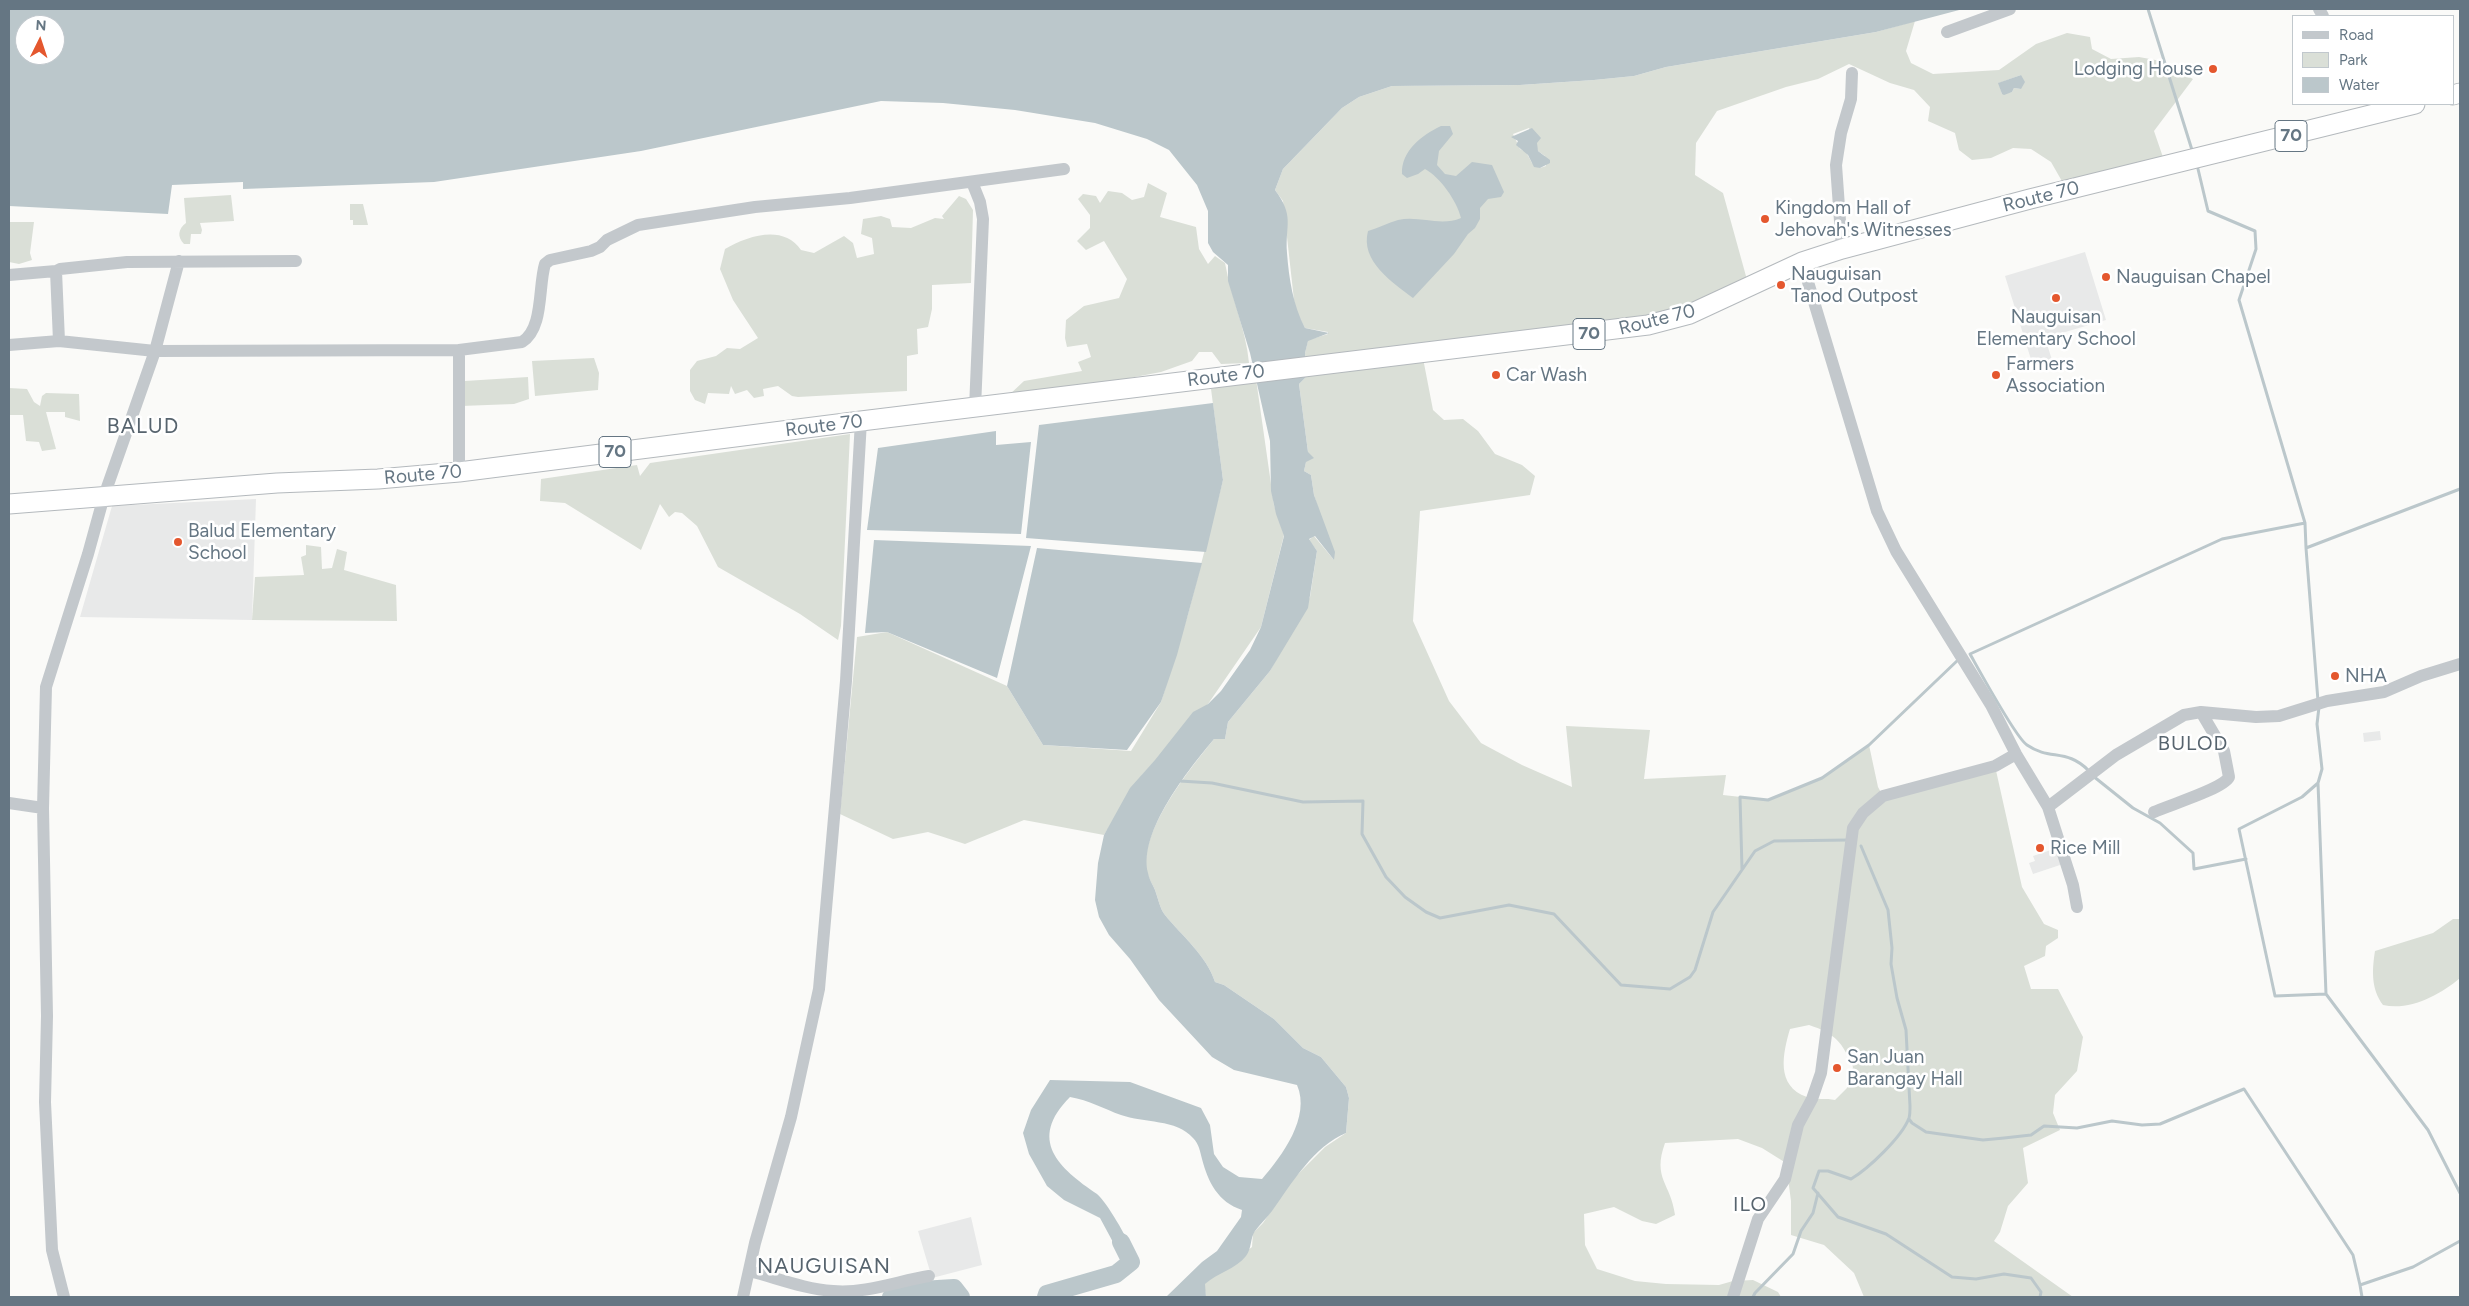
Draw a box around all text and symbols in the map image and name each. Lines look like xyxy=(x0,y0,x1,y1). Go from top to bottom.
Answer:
north arrow xyxy=(15,15,65,65)
legend xyxy=(2292,15,2454,105)
text: N xyxy=(35,17,47,34)
text: Road xyxy=(2339,26,2374,44)
text: Park xyxy=(2339,51,2368,69)
place label: Lodging House xyxy=(2074,58,2203,80)
marker: Lodging House xyxy=(2207,63,2219,75)
text: Water xyxy=(2339,76,2379,94)
road number: 70 xyxy=(2275,120,2307,152)
street label: Route 70 xyxy=(2000,176,2082,218)
place label: Kingdom Hall of Jehovah's Witnesses xyxy=(1775,197,1952,241)
marker: Kingdom Hall of Jehovah's Witnesses xyxy=(1759,213,1771,225)
place label: Nauguisan Tanod Outpost xyxy=(1791,263,1918,307)
place label: Nauguisan Chapel xyxy=(2116,266,2271,288)
marker: Nauguisan Chapel xyxy=(2100,271,2112,283)
marker: Nauguisan Tanod Outpost xyxy=(1775,279,1787,291)
marker: Nauguisan Elementary School xyxy=(2050,292,2062,304)
street label: Route 70 xyxy=(1616,299,1698,341)
place label: Nauguisan Elementary School xyxy=(1976,306,2136,350)
road number: 70 xyxy=(1573,318,1605,349)
place label: Farmers Association xyxy=(2006,353,2105,397)
street label: Route 70 xyxy=(1186,360,1266,392)
place label: Car Wash xyxy=(1506,364,1587,386)
marker: Car Wash xyxy=(1490,369,1502,381)
marker: Farmers Association xyxy=(1990,369,2002,381)
street label: Route 70 xyxy=(784,410,864,442)
district label: BALUD xyxy=(106,414,180,440)
road number: 70 xyxy=(599,437,631,468)
street label: Route 70 xyxy=(383,460,463,490)
place label: Balud Elementary School xyxy=(188,520,336,564)
marker: Balud Elementary School xyxy=(172,536,184,548)
place label: NHA xyxy=(2345,665,2387,687)
marker: NHA xyxy=(2329,670,2341,682)
district label: BULOD xyxy=(2157,732,2229,756)
place label: Rice Mill xyxy=(2050,837,2120,859)
marker: Rice Mill xyxy=(2034,842,2046,854)
place label: San Juan Barangay Hall xyxy=(1847,1046,1963,1090)
marker: San Juan Barangay Hall xyxy=(1831,1062,1843,1074)
district label: ILO xyxy=(1733,1193,1767,1217)
district label: NAUGUISAN xyxy=(756,1254,892,1280)

